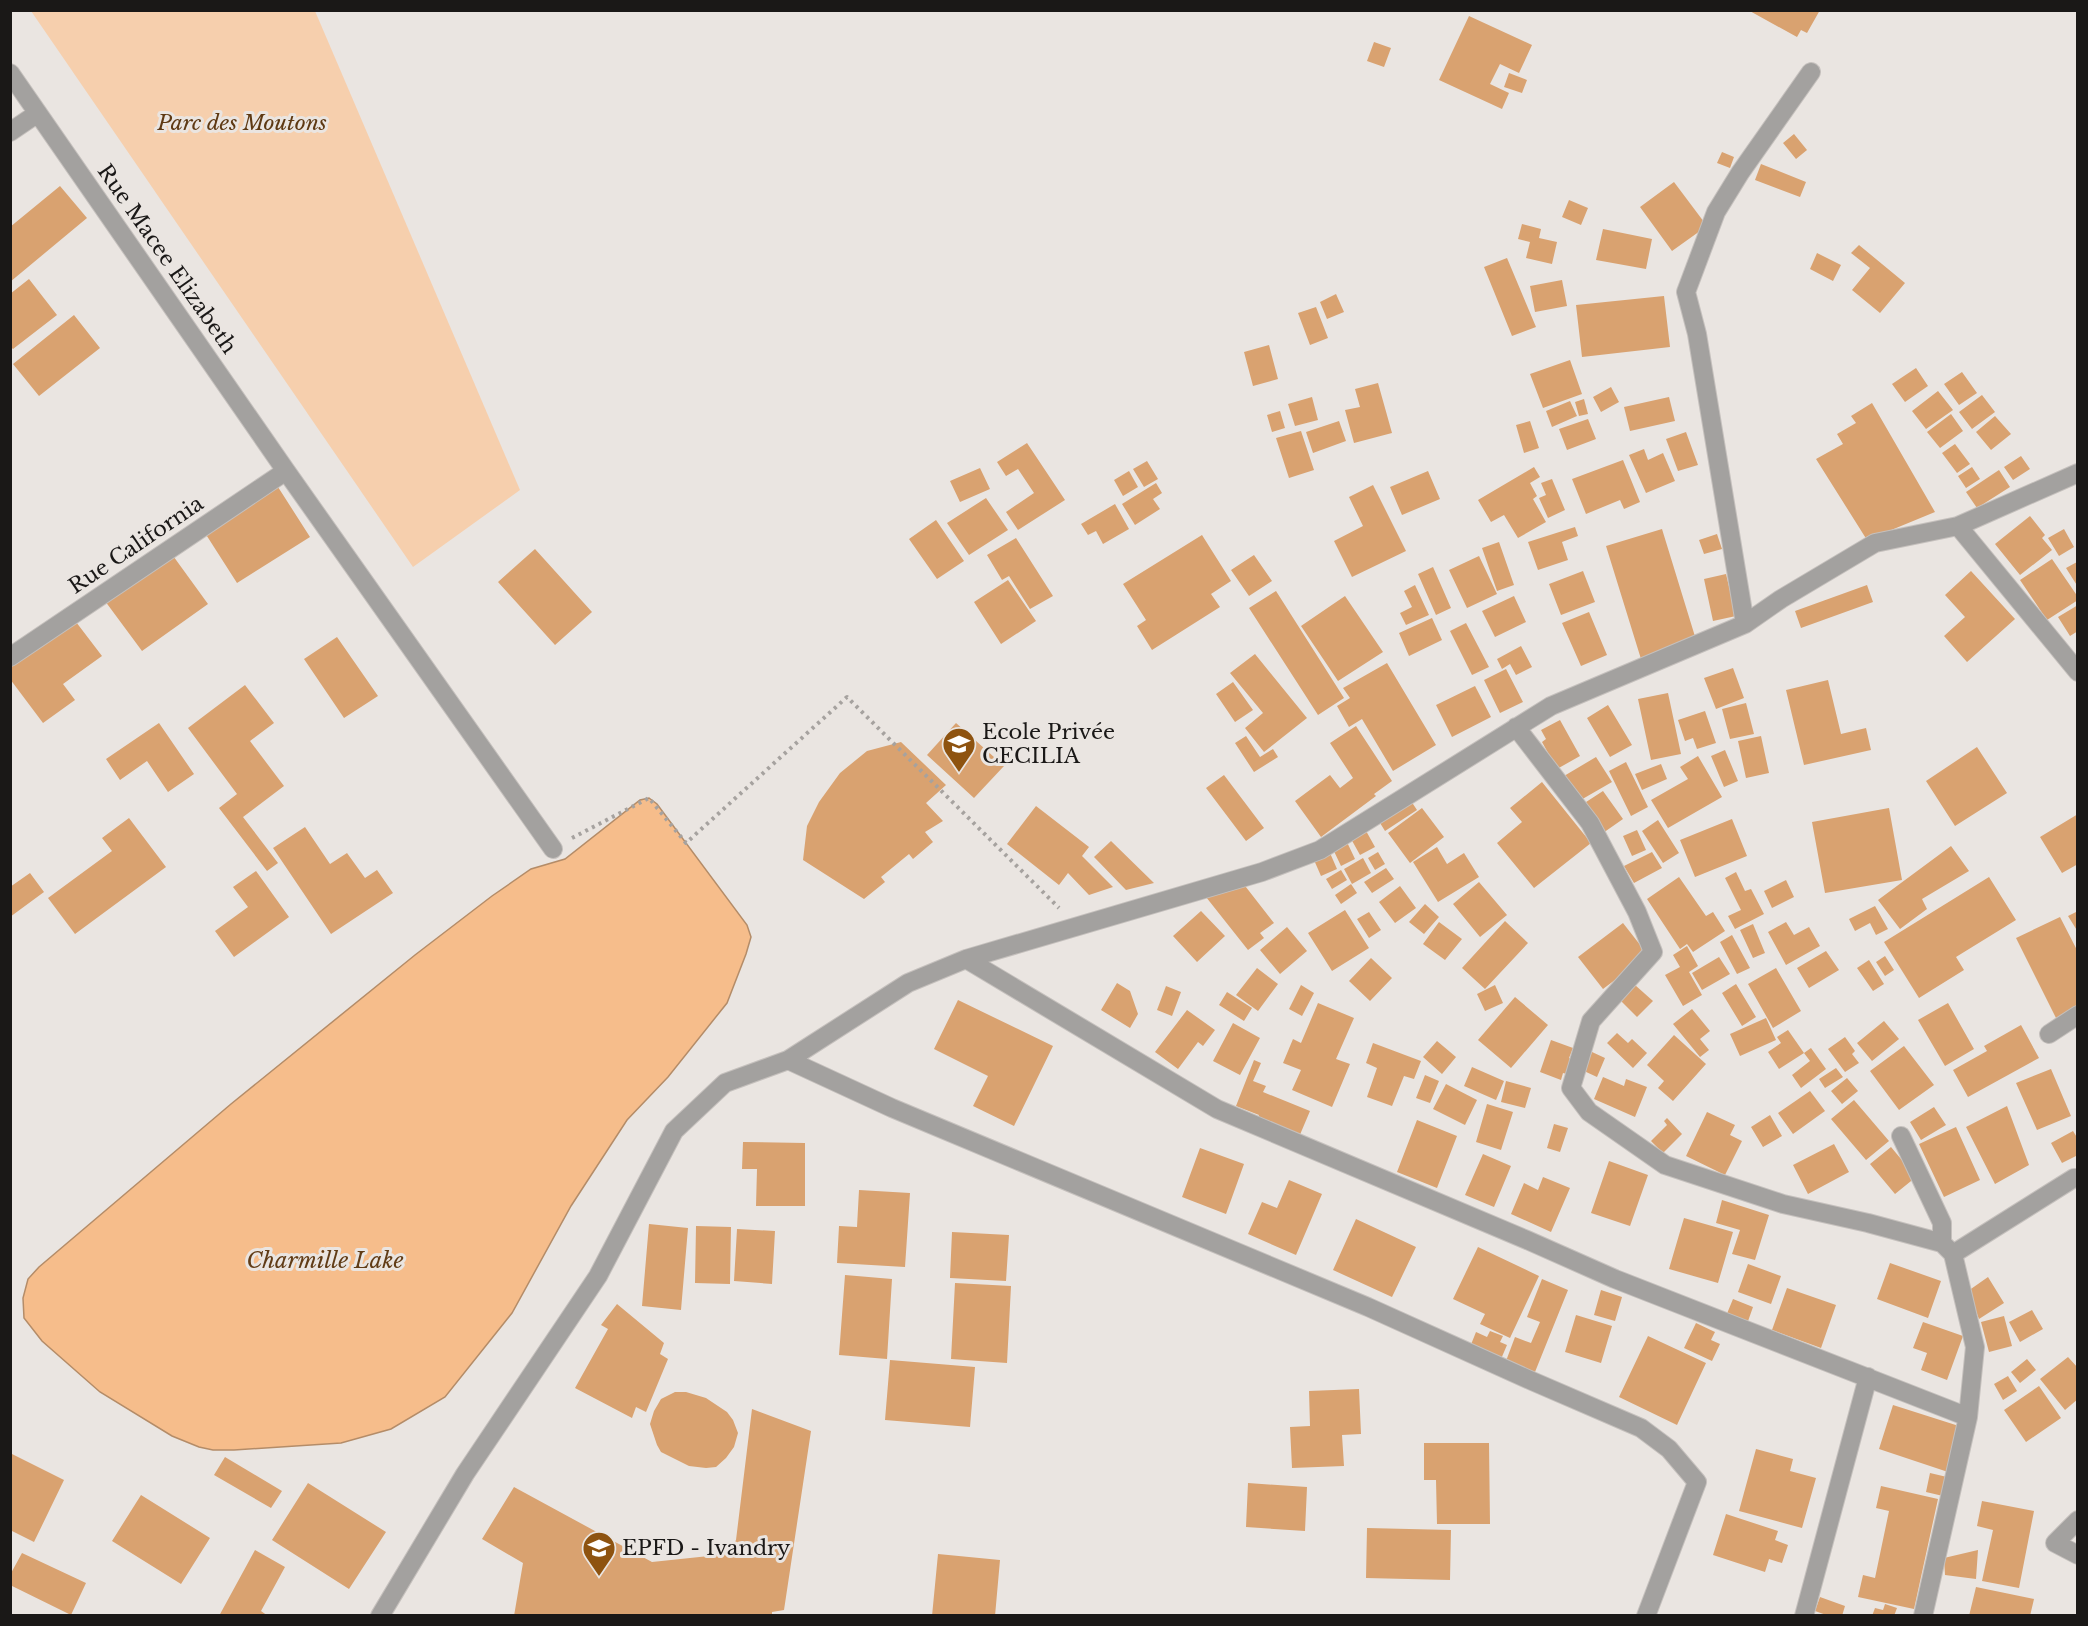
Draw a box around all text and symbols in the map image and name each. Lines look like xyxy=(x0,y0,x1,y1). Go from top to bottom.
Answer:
park label: Parc des Moutons xyxy=(156,110,327,136)
street label: Rue Macee Elizabeth xyxy=(92,159,242,359)
street label: Rue California xyxy=(64,490,208,600)
place label: Ecole Privée CECILIA xyxy=(982,719,1115,769)
school or university icon: Ecole Privée CECILIA xyxy=(941,726,977,773)
water label: Charmille Lake xyxy=(246,1247,404,1274)
school or university icon: EPFD - Ivandry xyxy=(581,1530,617,1577)
place label: EPFD - Ivandry xyxy=(622,1535,791,1561)

